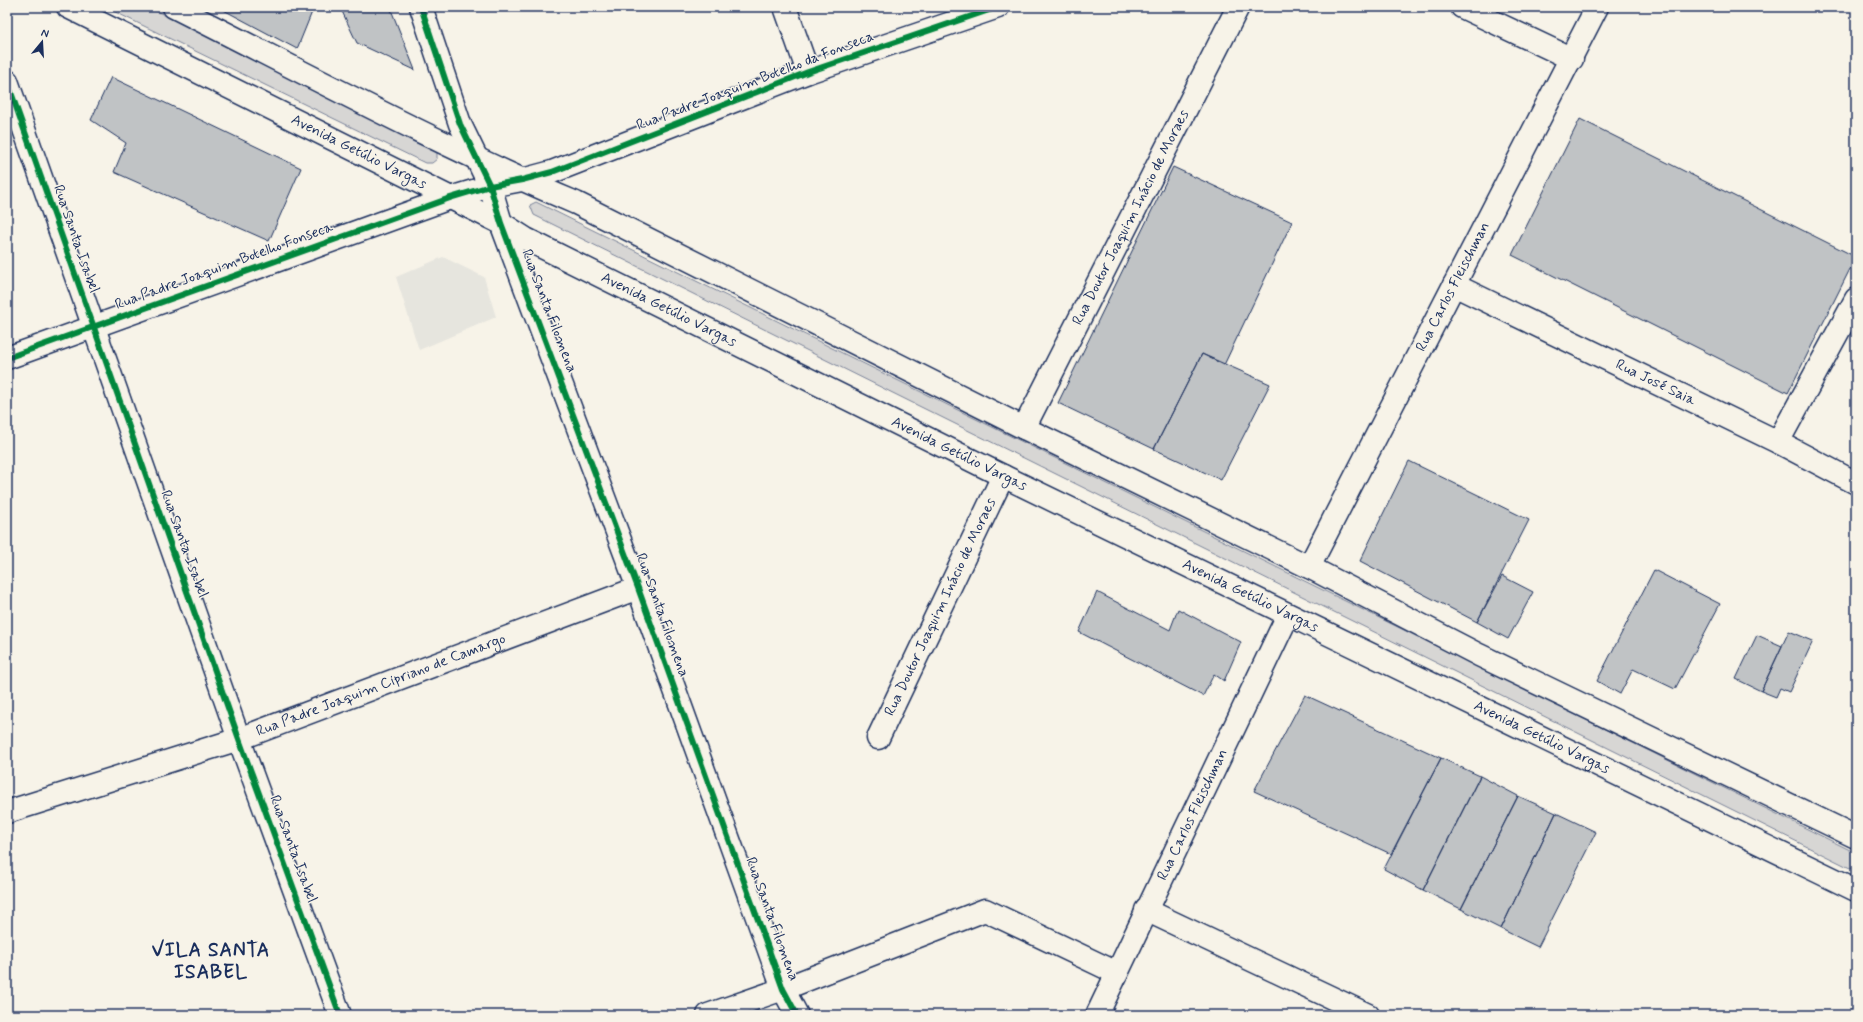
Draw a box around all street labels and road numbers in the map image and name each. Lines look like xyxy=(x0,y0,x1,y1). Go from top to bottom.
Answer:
street label: Rua Padre Joaquim Botelho da Fonseca xyxy=(633,26,877,136)
street label: Rua Doutor Joaquim Inácio de Moraes xyxy=(1068,106,1194,329)
street label: Avenida Getúlio Vargas xyxy=(288,110,430,194)
street label: Rua Santa Isabel xyxy=(48,182,104,296)
street label: Rua Padre Joaquim Botelho Fonseca xyxy=(112,217,337,315)
street label: Rua Carlos Fleischman xyxy=(1411,218,1495,355)
street label: Rua Santa Filomena xyxy=(516,247,582,375)
street label: Avenida Getúlio Vargas xyxy=(598,268,740,352)
street label: Rua José Saia xyxy=(1612,355,1700,411)
street label: Avenida Getúlio Vargas xyxy=(888,412,1031,496)
street label: Rua Santa Isabel xyxy=(155,487,213,601)
street label: Rua Doutor Joaquim Inácio de Moraes xyxy=(880,495,1001,719)
street label: Rua Santa Filomena xyxy=(630,550,694,680)
street label: Avenida Getúlio Vargas xyxy=(1179,554,1322,638)
street label: Rua Padre Joaquim Cipriano de Camargo xyxy=(253,629,509,742)
street label: Avenida Getúlio Vargas xyxy=(1470,696,1614,779)
street label: Rua Carlos Fleischman xyxy=(1153,746,1233,884)
street label: Rua Santa Isabel xyxy=(264,792,322,906)
street label: Rua Santa Filomena xyxy=(740,854,804,984)

